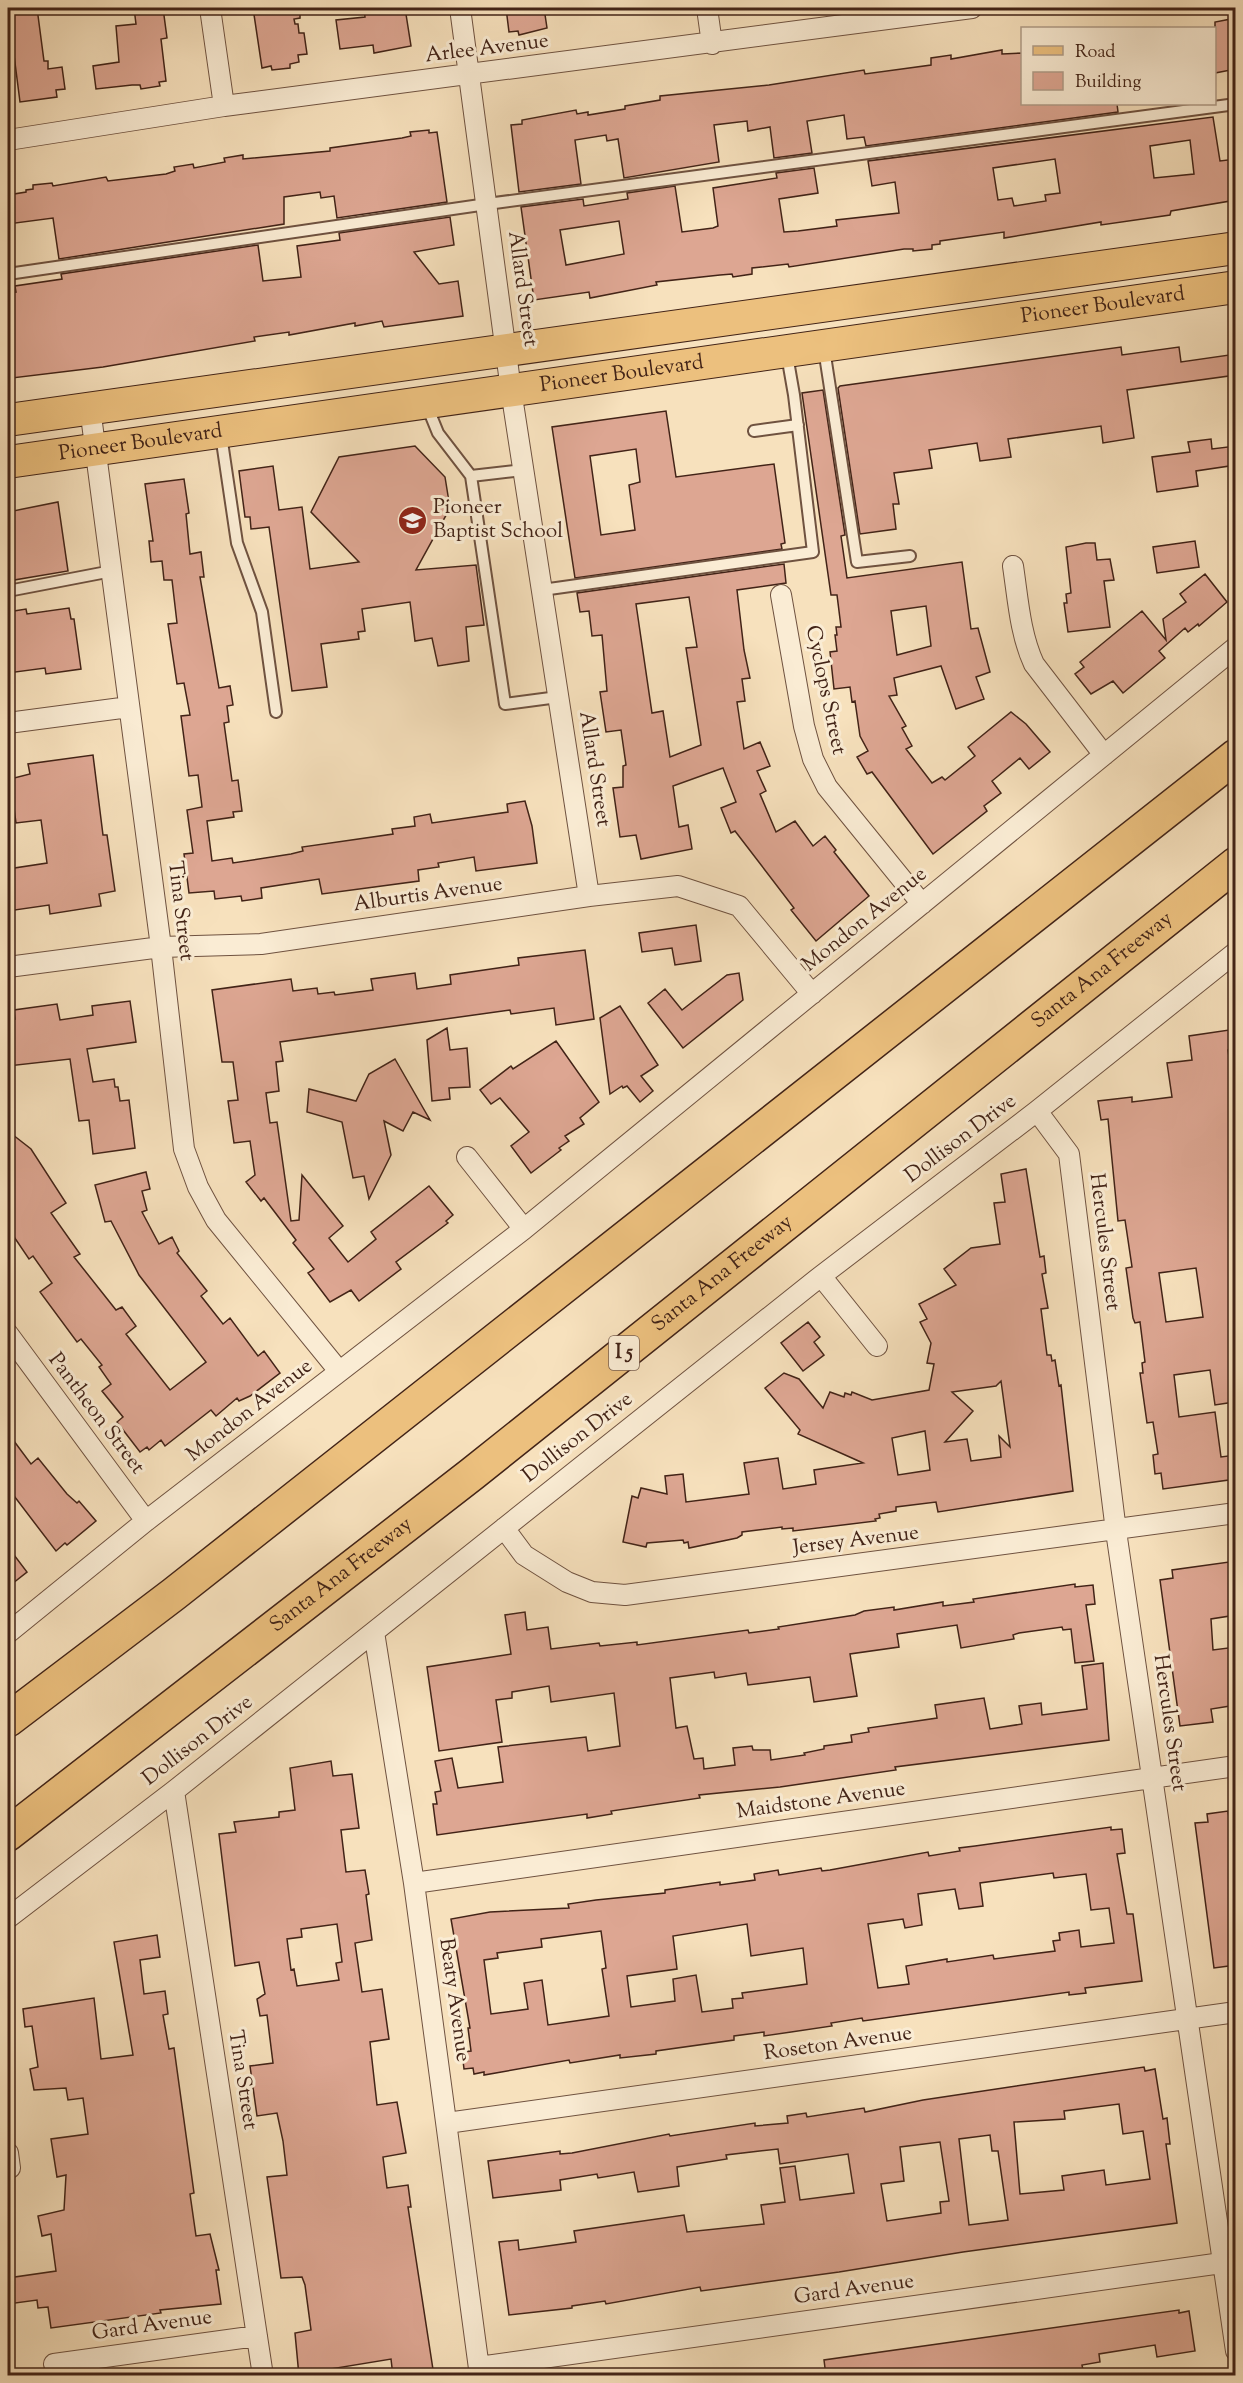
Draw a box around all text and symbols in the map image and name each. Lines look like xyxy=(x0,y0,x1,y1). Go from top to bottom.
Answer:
street label: Arlee Avenue xyxy=(424,27,550,71)
legend xyxy=(1021,27,1216,105)
text: Road xyxy=(1075,40,1115,66)
text: Building xyxy=(1075,70,1141,96)
street label: Allard Street xyxy=(499,229,545,349)
street label: Pioneer Boulevard xyxy=(1019,279,1187,332)
street label: Pioneer Boulevard xyxy=(538,348,706,401)
street label: Pioneer Boulevard xyxy=(57,417,225,470)
place label: Pioneer Baptist School xyxy=(433,493,563,547)
school or university icon: Pioneer Baptist School xyxy=(396,504,428,536)
street label: Cyclops Street xyxy=(797,623,853,757)
street label: Allard Street xyxy=(570,709,618,829)
street label: Tina Street xyxy=(159,859,201,963)
street label: Mondon Avenue xyxy=(796,860,934,980)
street label: Alburtis Avenue xyxy=(351,870,505,920)
street label: Santa Ana Freeway xyxy=(1025,904,1180,1036)
street label: Dollison Drive xyxy=(899,1087,1023,1191)
street label: Hercules Street xyxy=(1081,1172,1127,1312)
street label: Santa Ana Freeway xyxy=(645,1208,800,1340)
road number: I 5 xyxy=(609,1336,639,1370)
street label: Pantheon Street xyxy=(40,1347,152,1481)
street label: Mondon Avenue xyxy=(181,1352,319,1470)
street label: Dollison Drive xyxy=(516,1385,640,1491)
street label: Santa Ana Freeway xyxy=(264,1510,420,1640)
street label: Jersey Avenue xyxy=(790,1518,921,1564)
street label: Hercules Street xyxy=(1145,1652,1193,1794)
street label: Dollison Drive xyxy=(136,1688,260,1794)
street label: Maidstone Avenue xyxy=(735,1774,907,1828)
street label: Beaty Avenue xyxy=(430,1936,478,2064)
street label: Roseton Avenue xyxy=(762,2019,914,2069)
street label: Tina Street xyxy=(219,2028,265,2132)
street label: Gard Avenue xyxy=(792,2267,916,2313)
street label: Gard Avenue xyxy=(90,2303,214,2349)

